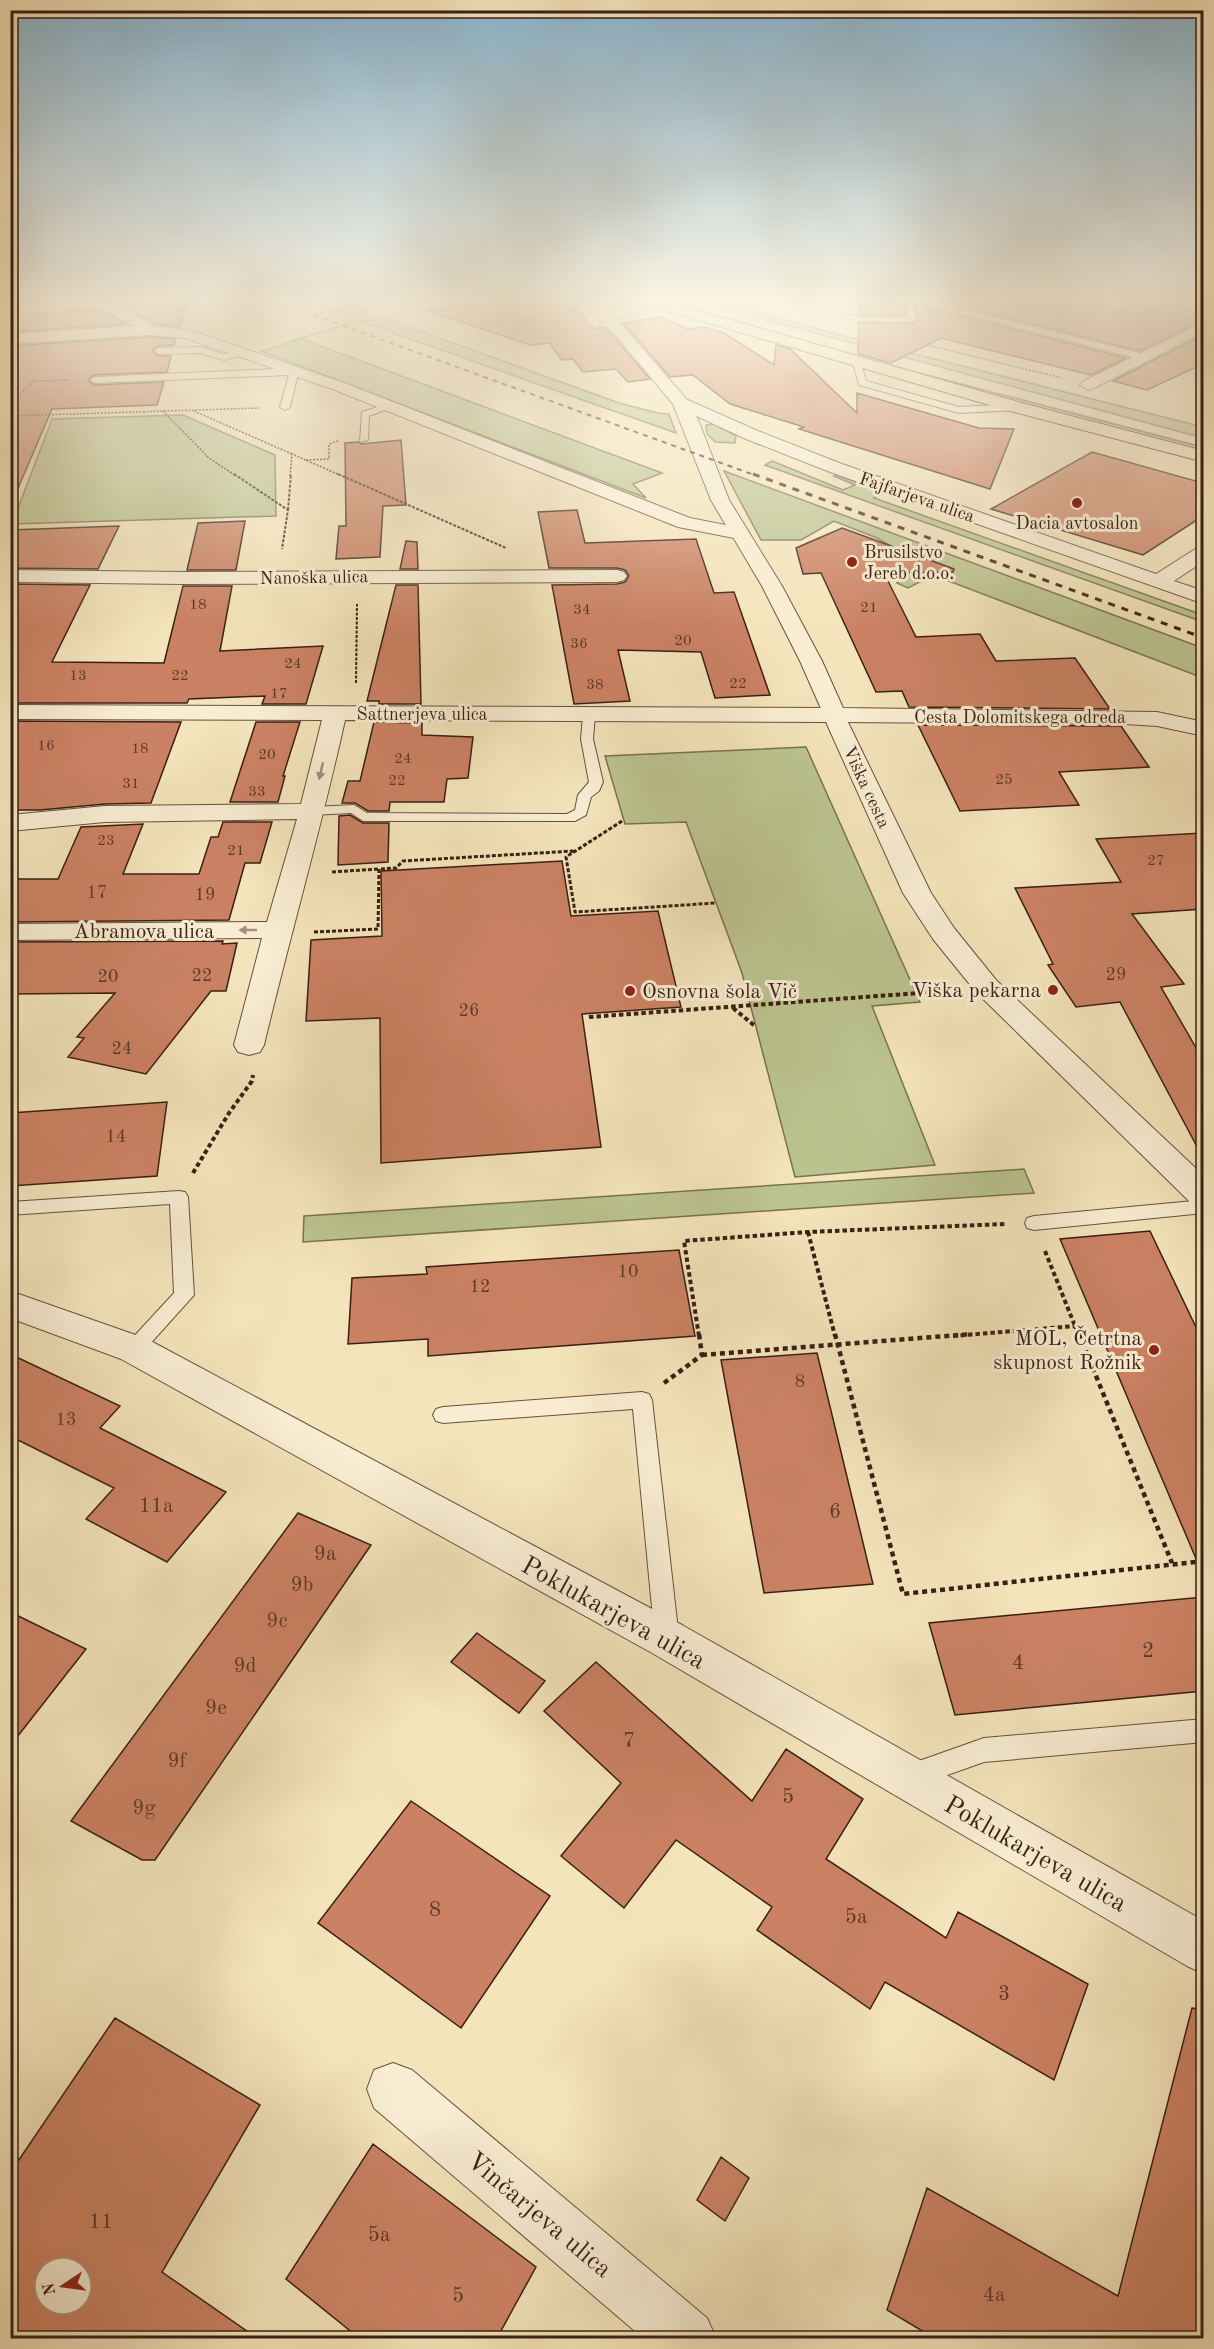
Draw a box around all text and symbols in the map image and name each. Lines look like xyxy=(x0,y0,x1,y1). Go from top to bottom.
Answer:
street label: Fajfarjeva ulica xyxy=(857,470,977,526)
marker: Dacia avtosalon xyxy=(1070,496,1084,510)
place label: Dacia avtosalon xyxy=(1016,515,1139,533)
place label: Brusilstvo Jereb d.o.o. xyxy=(864,544,954,583)
marker: Brusilstvo Jereb d.o.o. xyxy=(845,555,859,569)
street label: Nanoška ulica xyxy=(260,568,369,588)
house number: 18 xyxy=(189,598,207,613)
house number: 21 xyxy=(860,601,878,616)
house number: 34 xyxy=(573,603,591,618)
house number: 20 xyxy=(674,634,692,649)
house number: 36 xyxy=(570,637,588,652)
house number: 24 xyxy=(284,657,302,672)
house number: 13 xyxy=(69,669,87,684)
house number: 22 xyxy=(171,669,189,684)
house number: 22 xyxy=(729,677,747,692)
house number: 38 xyxy=(586,678,604,693)
house number: 17 xyxy=(270,687,288,702)
street label: Sattnerjeva ulica xyxy=(356,706,488,724)
street label: Cesta Dolomitskega odreda xyxy=(914,709,1126,727)
house number: 16 xyxy=(37,739,55,754)
house number: 18 xyxy=(131,742,149,757)
street label: Viška cesta xyxy=(839,744,893,831)
house number: 20 xyxy=(258,748,276,763)
house number: 24 xyxy=(394,752,412,767)
one-way arrow xyxy=(316,762,326,780)
house number: 25 xyxy=(995,773,1013,788)
house number: 22 xyxy=(388,774,406,789)
house number: 31 xyxy=(122,777,140,792)
house number: 33 xyxy=(248,785,266,800)
house number: 23 xyxy=(97,834,115,849)
house number: 21 xyxy=(227,844,245,859)
house number: 27 xyxy=(1147,854,1165,869)
house number: 17 xyxy=(87,884,107,902)
house number: 19 xyxy=(195,886,215,904)
street label: Abramova ulica xyxy=(74,922,214,943)
one-way arrow xyxy=(238,925,257,935)
house number: 29 xyxy=(1106,966,1126,984)
house number: 22 xyxy=(192,967,212,985)
house number: 20 xyxy=(98,968,118,986)
place label: Viška pekarna xyxy=(912,981,1041,1002)
place label: Osnovna šola Vič xyxy=(642,982,797,1003)
marker: Viška pekarna xyxy=(1046,983,1060,997)
marker: Osnovna šola Vič xyxy=(623,984,637,998)
house number: 26 xyxy=(459,1002,479,1020)
house number: 24 xyxy=(112,1040,132,1058)
house number: 14 xyxy=(106,1128,126,1146)
house number: 10 xyxy=(618,1263,638,1281)
house number: 12 xyxy=(470,1278,490,1296)
place label: MOL, Četrtna skupnost Rožnik xyxy=(993,1325,1142,1374)
marker: MOL, Četrtna skupnost Rožnik xyxy=(1147,1343,1161,1357)
house number: 8 xyxy=(795,1373,805,1391)
house number: 13 xyxy=(56,1411,76,1429)
house number: 11a xyxy=(139,1496,173,1517)
house number: 6 xyxy=(829,1502,841,1523)
house number: 9a xyxy=(314,1544,336,1565)
street label: Poklukarjeva ulica xyxy=(517,1552,710,1675)
house number: 9b xyxy=(291,1575,313,1596)
house number: 9c xyxy=(266,1611,288,1632)
house number: 2 xyxy=(1142,1641,1154,1662)
house number: 4 xyxy=(1012,1653,1024,1674)
house number: 9d xyxy=(233,1656,257,1677)
house number: 9e xyxy=(205,1698,227,1719)
house number: 7 xyxy=(623,1731,635,1752)
house number: 9f xyxy=(167,1751,188,1772)
house number: 5 xyxy=(782,1787,794,1808)
street label: Poklukarjeva ulica xyxy=(939,1792,1131,1918)
house number: 9g xyxy=(132,1798,156,1819)
house number: 8 xyxy=(429,1900,441,1921)
house number: 5a xyxy=(845,1907,867,1928)
house number: 3 xyxy=(998,1984,1010,2005)
street label: Vinčarjeva ulica xyxy=(461,2148,616,2284)
house number: 11 xyxy=(89,2212,113,2233)
house number: 5a xyxy=(368,2225,390,2246)
north arrow xyxy=(33,2256,93,2316)
text: N xyxy=(41,2280,60,2297)
house number: 4a xyxy=(983,2285,1005,2306)
house number: 5 xyxy=(452,2286,464,2307)

